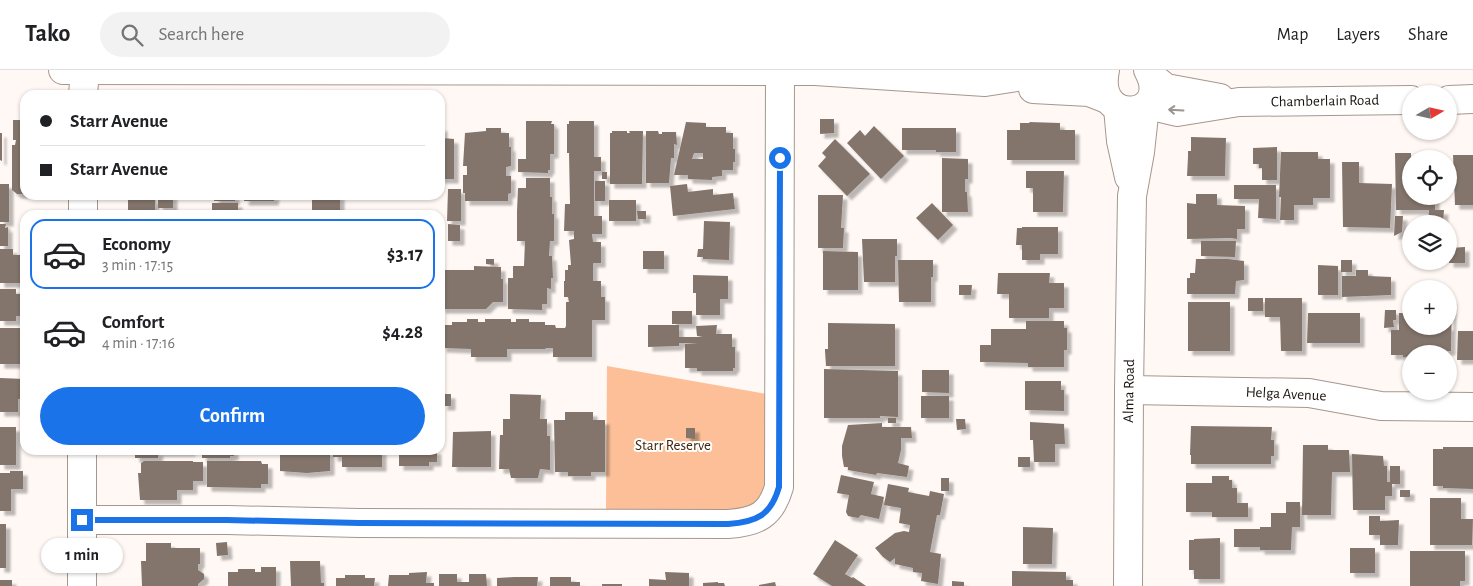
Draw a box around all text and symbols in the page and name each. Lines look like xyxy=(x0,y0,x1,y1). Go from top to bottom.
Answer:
search box xyxy=(100,12,450,57)
icon: search xyxy=(118,21,146,49)
text: Tako xyxy=(25,22,70,46)
text: Search here xyxy=(158,25,244,44)
text: Map xyxy=(1277,26,1308,44)
text: Layers xyxy=(1336,26,1380,44)
text: Share xyxy=(1408,26,1448,44)
north arrow xyxy=(1402,85,1458,140)
map controls xyxy=(1402,85,1457,400)
street label: Chamberlain Road xyxy=(1271,93,1379,109)
one-way arrow xyxy=(1168,106,1184,115)
text: Starr Avenue xyxy=(70,112,168,131)
route start xyxy=(769,147,791,169)
button: locate xyxy=(1402,150,1457,205)
text: Starr Avenue xyxy=(70,160,168,179)
button: layers xyxy=(1402,215,1457,270)
icon: car xyxy=(42,232,87,277)
text: Economy xyxy=(102,235,171,254)
text: $3.17 xyxy=(387,245,423,264)
text: 3 min · 17:15 xyxy=(102,257,173,273)
button: + xyxy=(1402,280,1457,335)
icon: car xyxy=(42,310,87,355)
text: Comfort xyxy=(102,313,164,332)
text: $4.28 xyxy=(382,323,423,342)
text: 4 min · 17:16 xyxy=(102,335,175,351)
button: − xyxy=(1402,345,1457,400)
street label: Alma Road xyxy=(1121,359,1137,423)
street label: Helga Avenue xyxy=(1245,384,1327,404)
button: Confirm xyxy=(40,387,425,445)
park label: Starr Reserve xyxy=(635,438,711,453)
route end xyxy=(71,509,93,531)
callout: 1 min xyxy=(41,538,123,572)
text: 1 min xyxy=(65,547,99,563)

